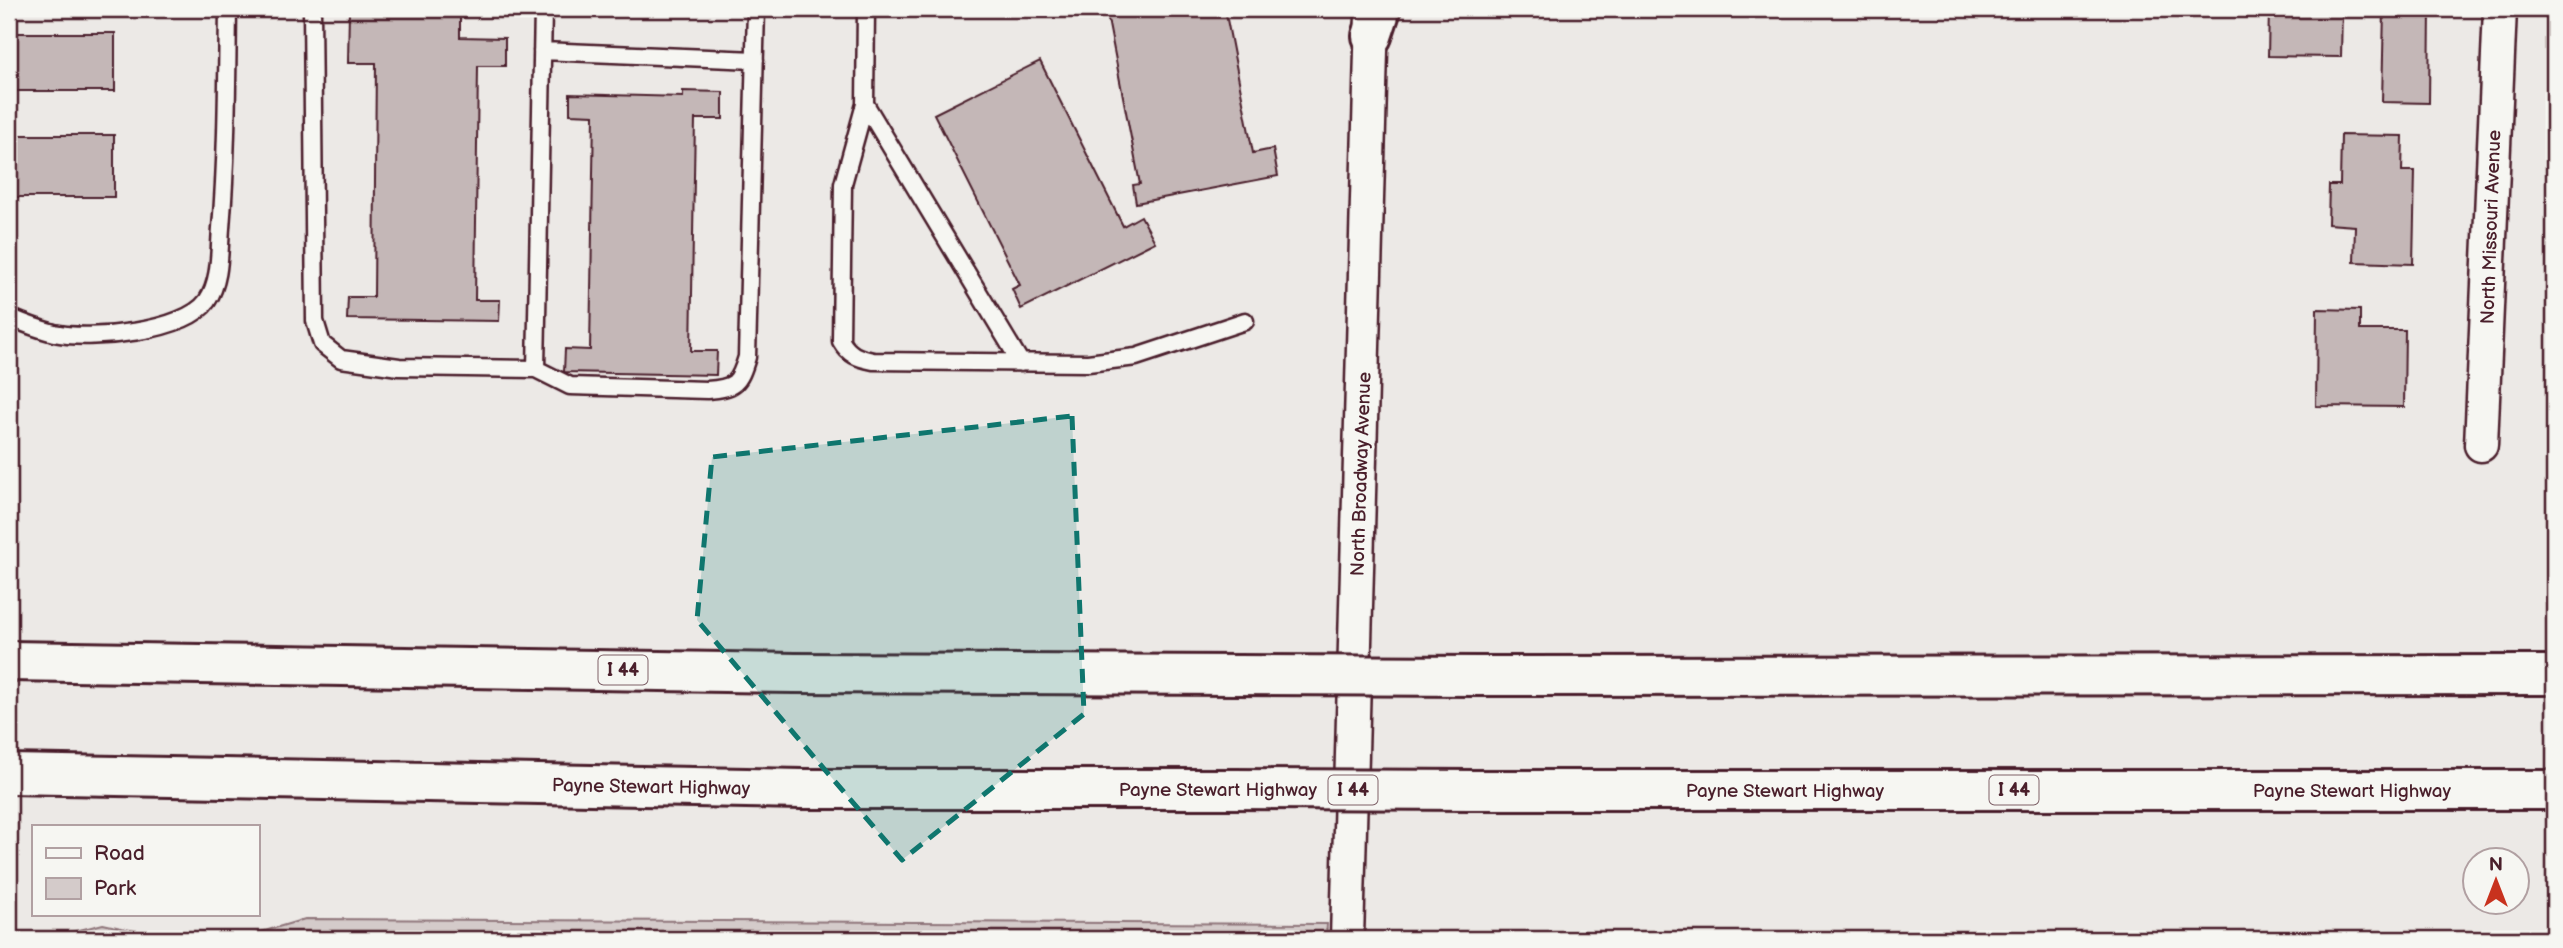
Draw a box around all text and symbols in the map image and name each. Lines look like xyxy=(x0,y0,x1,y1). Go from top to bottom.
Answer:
street label: North Missouri Avenue xyxy=(2477,129,2506,325)
street label: North Broadway Avenue xyxy=(1346,372,1377,577)
road number: I 44 xyxy=(598,656,648,684)
street label: Payne Stewart Highway xyxy=(552,774,751,801)
road number: I 44 xyxy=(1328,776,1378,804)
road number: I 44 xyxy=(1990,776,2038,804)
street label: Payne Stewart Highway xyxy=(1119,779,1318,802)
street label: Payne Stewart Highway xyxy=(1686,780,1885,803)
street label: Payne Stewart Highway xyxy=(2253,780,2452,803)
legend xyxy=(32,825,259,916)
text: Road xyxy=(94,841,145,866)
north arrow xyxy=(2462,846,2532,916)
text: N xyxy=(2489,854,2503,877)
text: Park xyxy=(94,876,137,901)

